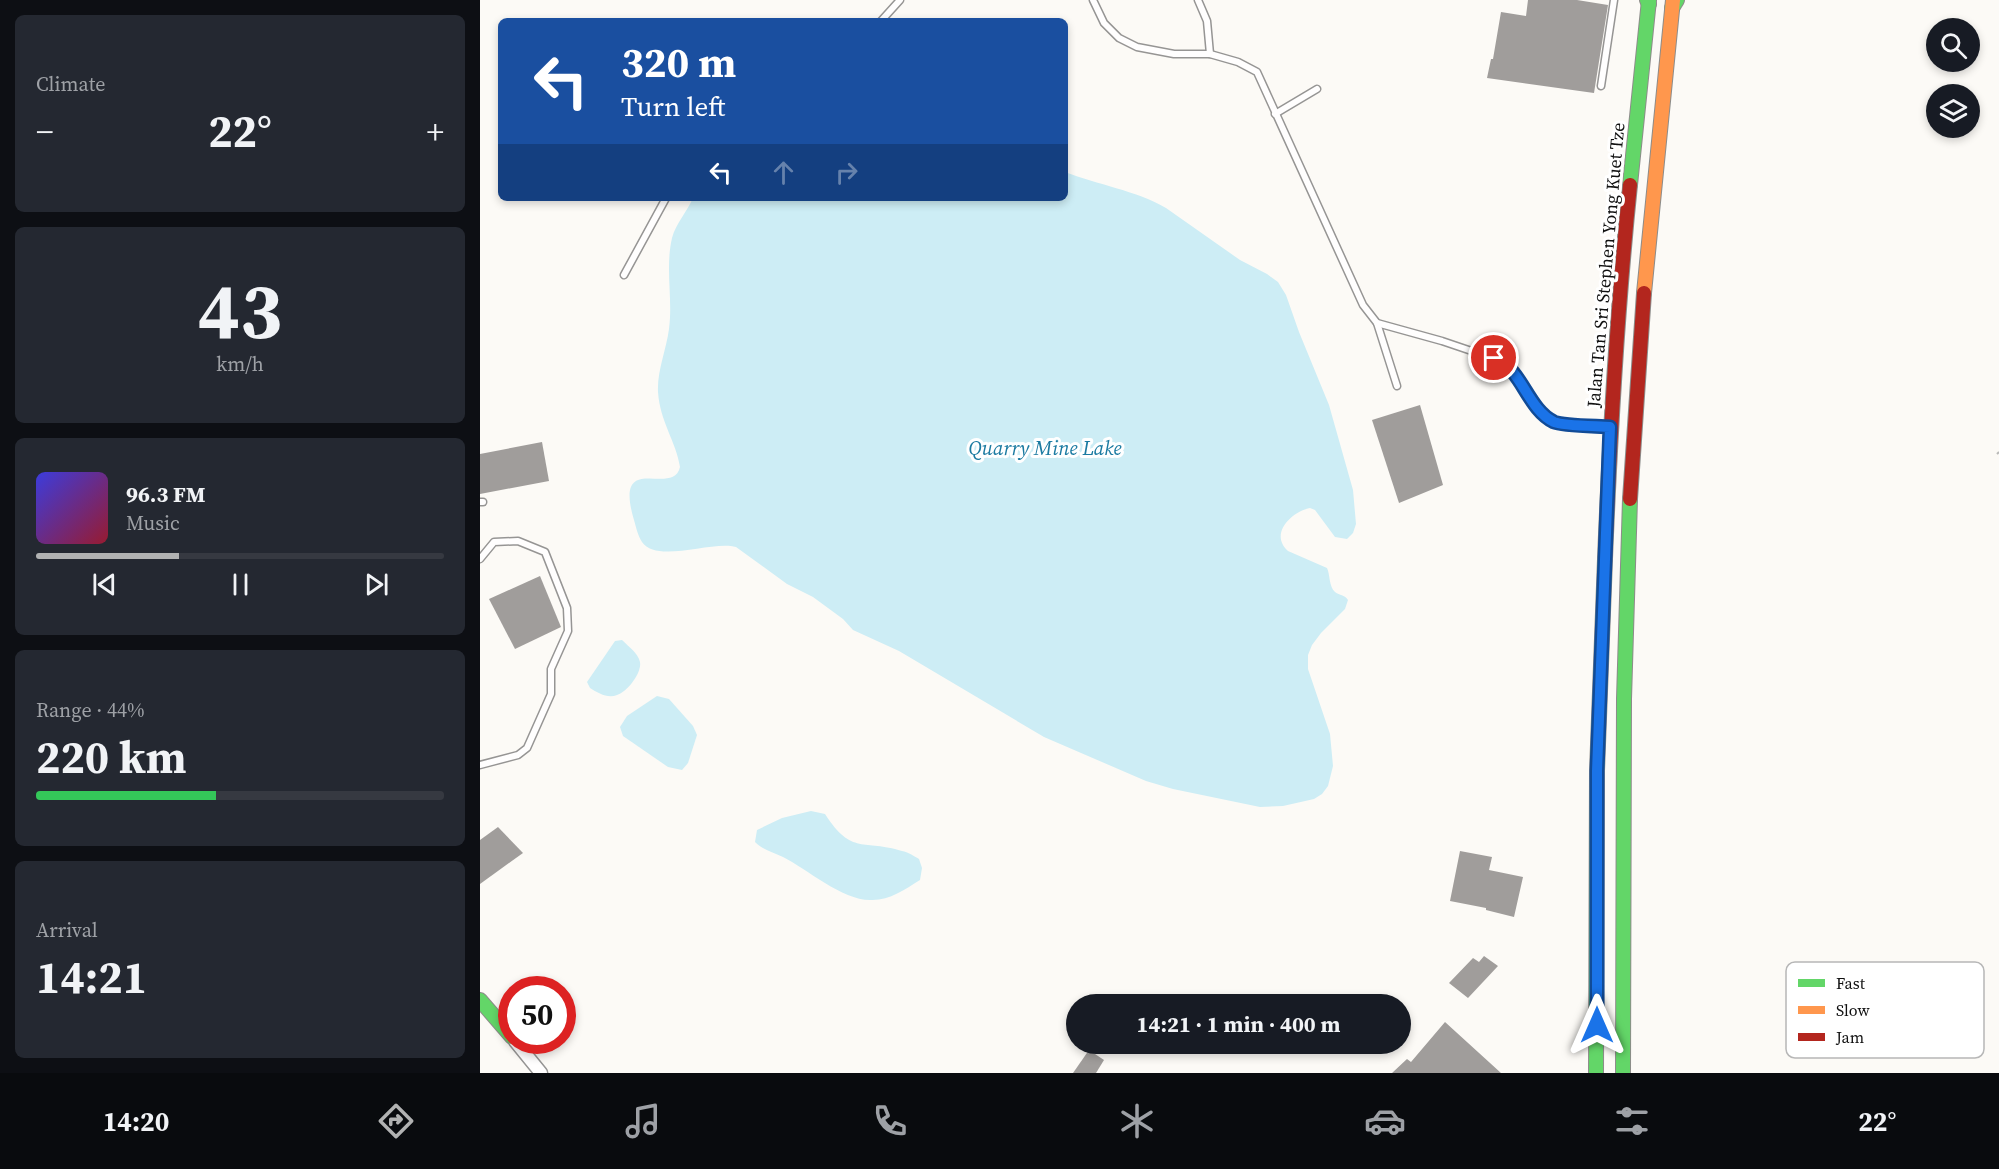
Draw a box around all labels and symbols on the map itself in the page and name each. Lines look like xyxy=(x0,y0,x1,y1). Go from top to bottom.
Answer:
street label: Jalan Tan Sri Stephen Yong Kuet Tze xyxy=(1581,121,1630,409)
pin xyxy=(1468,332,1519,383)
water label: Quarry Mine Lake xyxy=(968,434,1122,462)
legend xyxy=(1786,962,1984,1058)
text: Fast xyxy=(1836,972,1866,994)
speed limit sign: 50 xyxy=(498,976,576,1054)
position arrow xyxy=(1565,993,1629,1057)
text: Slow xyxy=(1836,999,1871,1021)
text: Jam xyxy=(1835,1026,1864,1048)

